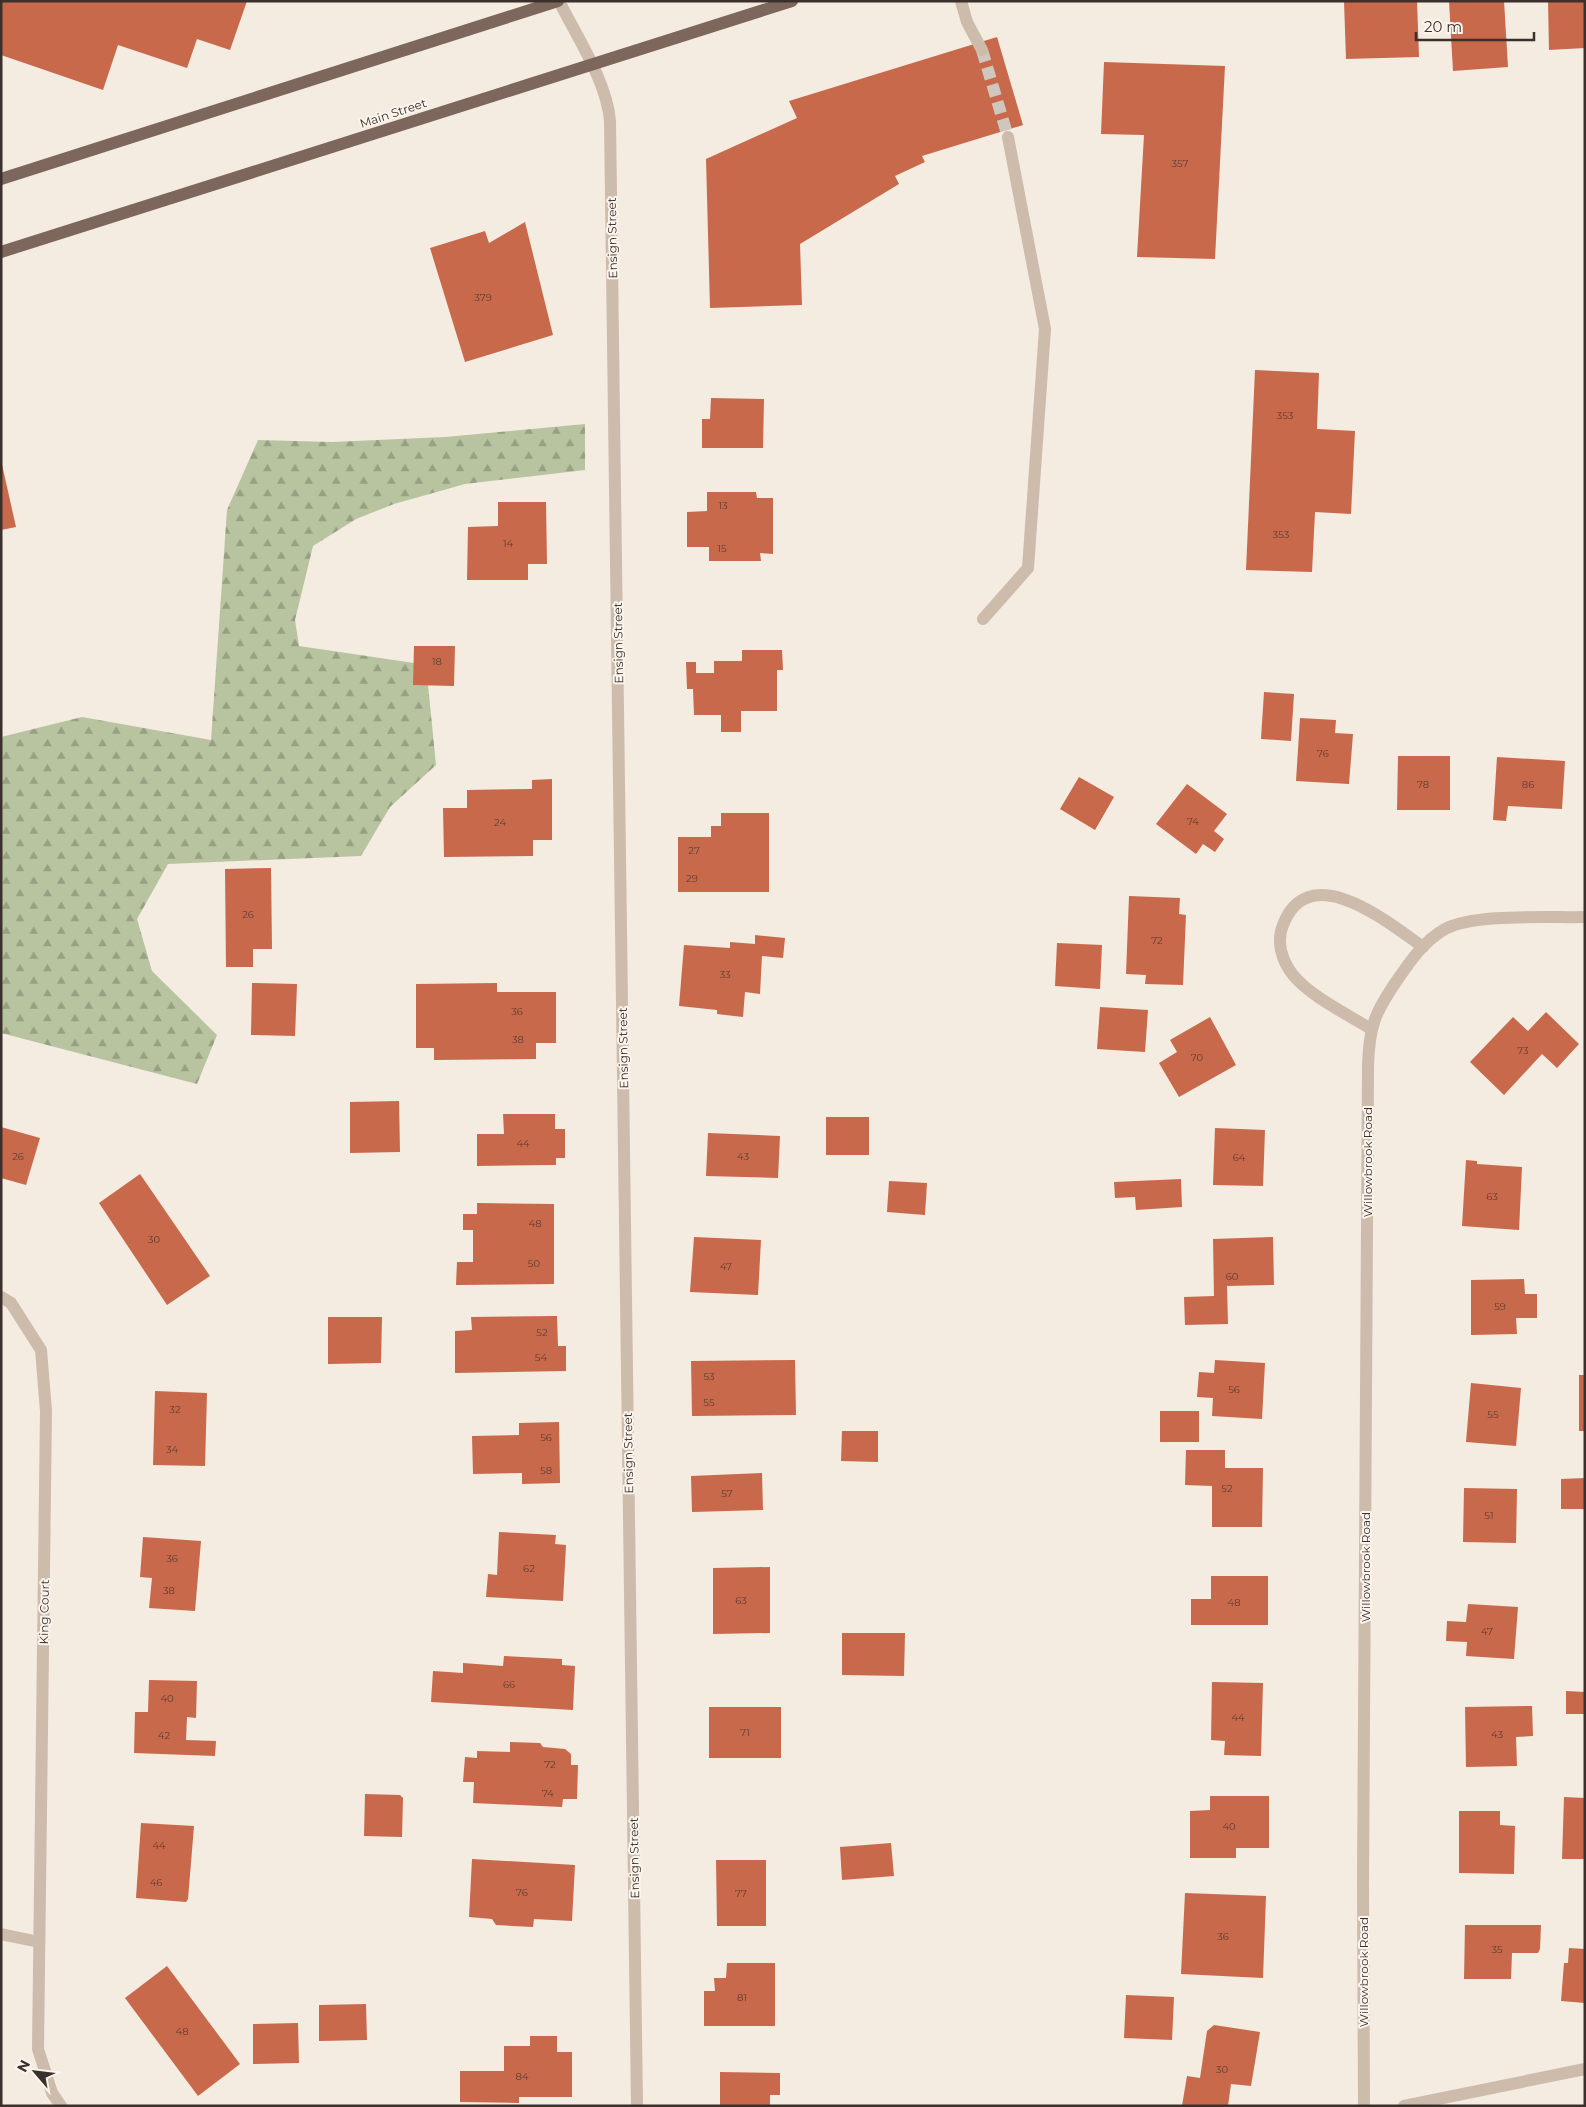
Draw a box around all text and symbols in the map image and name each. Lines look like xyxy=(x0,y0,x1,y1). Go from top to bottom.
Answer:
scale bar xyxy=(1416,10,1534,42)
text: 20 m xyxy=(1424,17,1462,36)
street label: Main Street xyxy=(358,95,428,131)
house number: 357 xyxy=(1172,157,1189,170)
street label: Ensign Street xyxy=(604,197,620,279)
house number: 379 xyxy=(474,291,492,304)
house number: 353 xyxy=(1277,409,1294,422)
house number: 13 xyxy=(718,499,728,512)
house number: 353 xyxy=(1273,528,1290,541)
house number: 14 xyxy=(503,537,513,550)
house number: 15 xyxy=(717,542,727,555)
street label: Ensign Street xyxy=(610,602,626,684)
house number: 18 xyxy=(432,655,442,668)
house number: 76 xyxy=(1317,747,1329,760)
house number: 78 xyxy=(1417,778,1429,791)
house number: 86 xyxy=(1522,778,1534,791)
house number: 74 xyxy=(1187,815,1199,828)
house number: 24 xyxy=(494,816,506,829)
house number: 27 xyxy=(688,844,700,857)
house number: 29 xyxy=(686,872,698,885)
house number: 26 xyxy=(242,908,254,921)
house number: 72 xyxy=(1151,934,1163,947)
house number: 33 xyxy=(719,968,731,981)
house number: 36 xyxy=(511,1005,523,1018)
street label: Ensign Street xyxy=(615,1007,631,1089)
house number: 38 xyxy=(512,1033,524,1046)
house number: 73 xyxy=(1517,1044,1529,1057)
house number: 70 xyxy=(1191,1051,1204,1064)
street label: Willowbrook Road xyxy=(1360,1107,1375,1217)
house number: 44 xyxy=(516,1137,530,1150)
house number: 26 xyxy=(12,1150,24,1163)
house number: 43 xyxy=(737,1150,749,1163)
house number: 64 xyxy=(1233,1151,1246,1164)
house number: 63 xyxy=(1486,1190,1498,1203)
house number: 48 xyxy=(528,1217,542,1230)
house number: 30 xyxy=(148,1233,161,1246)
house number: 50 xyxy=(528,1257,541,1270)
house number: 47 xyxy=(720,1260,732,1273)
house number: 60 xyxy=(1226,1270,1239,1283)
house number: 59 xyxy=(1494,1300,1506,1313)
house number: 52 xyxy=(536,1326,548,1339)
house number: 54 xyxy=(535,1351,548,1364)
house number: 53 xyxy=(703,1370,715,1383)
house number: 56 xyxy=(1228,1383,1240,1396)
house number: 55 xyxy=(703,1396,715,1409)
house number: 32 xyxy=(169,1403,181,1416)
house number: 55 xyxy=(1487,1408,1499,1421)
street label: Ensign Street xyxy=(620,1412,636,1494)
house number: 56 xyxy=(540,1431,552,1444)
house number: 34 xyxy=(166,1443,179,1456)
house number: 58 xyxy=(540,1464,552,1477)
house number: 52 xyxy=(1221,1482,1233,1495)
house number: 57 xyxy=(721,1487,733,1500)
house number: 51 xyxy=(1484,1509,1494,1522)
street label: Willowbrook Road xyxy=(1358,1512,1373,1622)
house number: 36 xyxy=(166,1552,178,1565)
house number: 62 xyxy=(523,1562,535,1575)
street label: King Court xyxy=(36,1579,52,1645)
house number: 38 xyxy=(163,1584,175,1597)
house number: 63 xyxy=(735,1594,747,1607)
house number: 48 xyxy=(1227,1596,1241,1609)
house number: 47 xyxy=(1481,1625,1493,1638)
house number: 66 xyxy=(503,1678,515,1691)
house number: 40 xyxy=(160,1692,174,1705)
house number: 44 xyxy=(1231,1711,1245,1724)
house number: 71 xyxy=(740,1726,750,1739)
house number: 43 xyxy=(1491,1728,1503,1741)
house number: 42 xyxy=(158,1729,170,1742)
house number: 72 xyxy=(544,1758,556,1771)
house number: 74 xyxy=(542,1787,554,1800)
street label: Ensign Street xyxy=(626,1817,642,1899)
house number: 40 xyxy=(1222,1820,1236,1833)
house number: 44 xyxy=(152,1839,166,1852)
house number: 46 xyxy=(150,1876,162,1889)
house number: 76 xyxy=(516,1886,528,1899)
house number: 77 xyxy=(735,1887,747,1900)
street label: Willowbrook Road xyxy=(1356,1917,1371,2027)
house number: 36 xyxy=(1217,1930,1229,1943)
house number: 35 xyxy=(1491,1943,1503,1956)
house number: 81 xyxy=(737,1991,747,2004)
house number: 48 xyxy=(175,2025,189,2038)
north arrow xyxy=(10,2047,60,2097)
text: N xyxy=(13,2057,34,2075)
house number: 30 xyxy=(1216,2063,1229,2076)
house number: 84 xyxy=(516,2070,529,2083)

